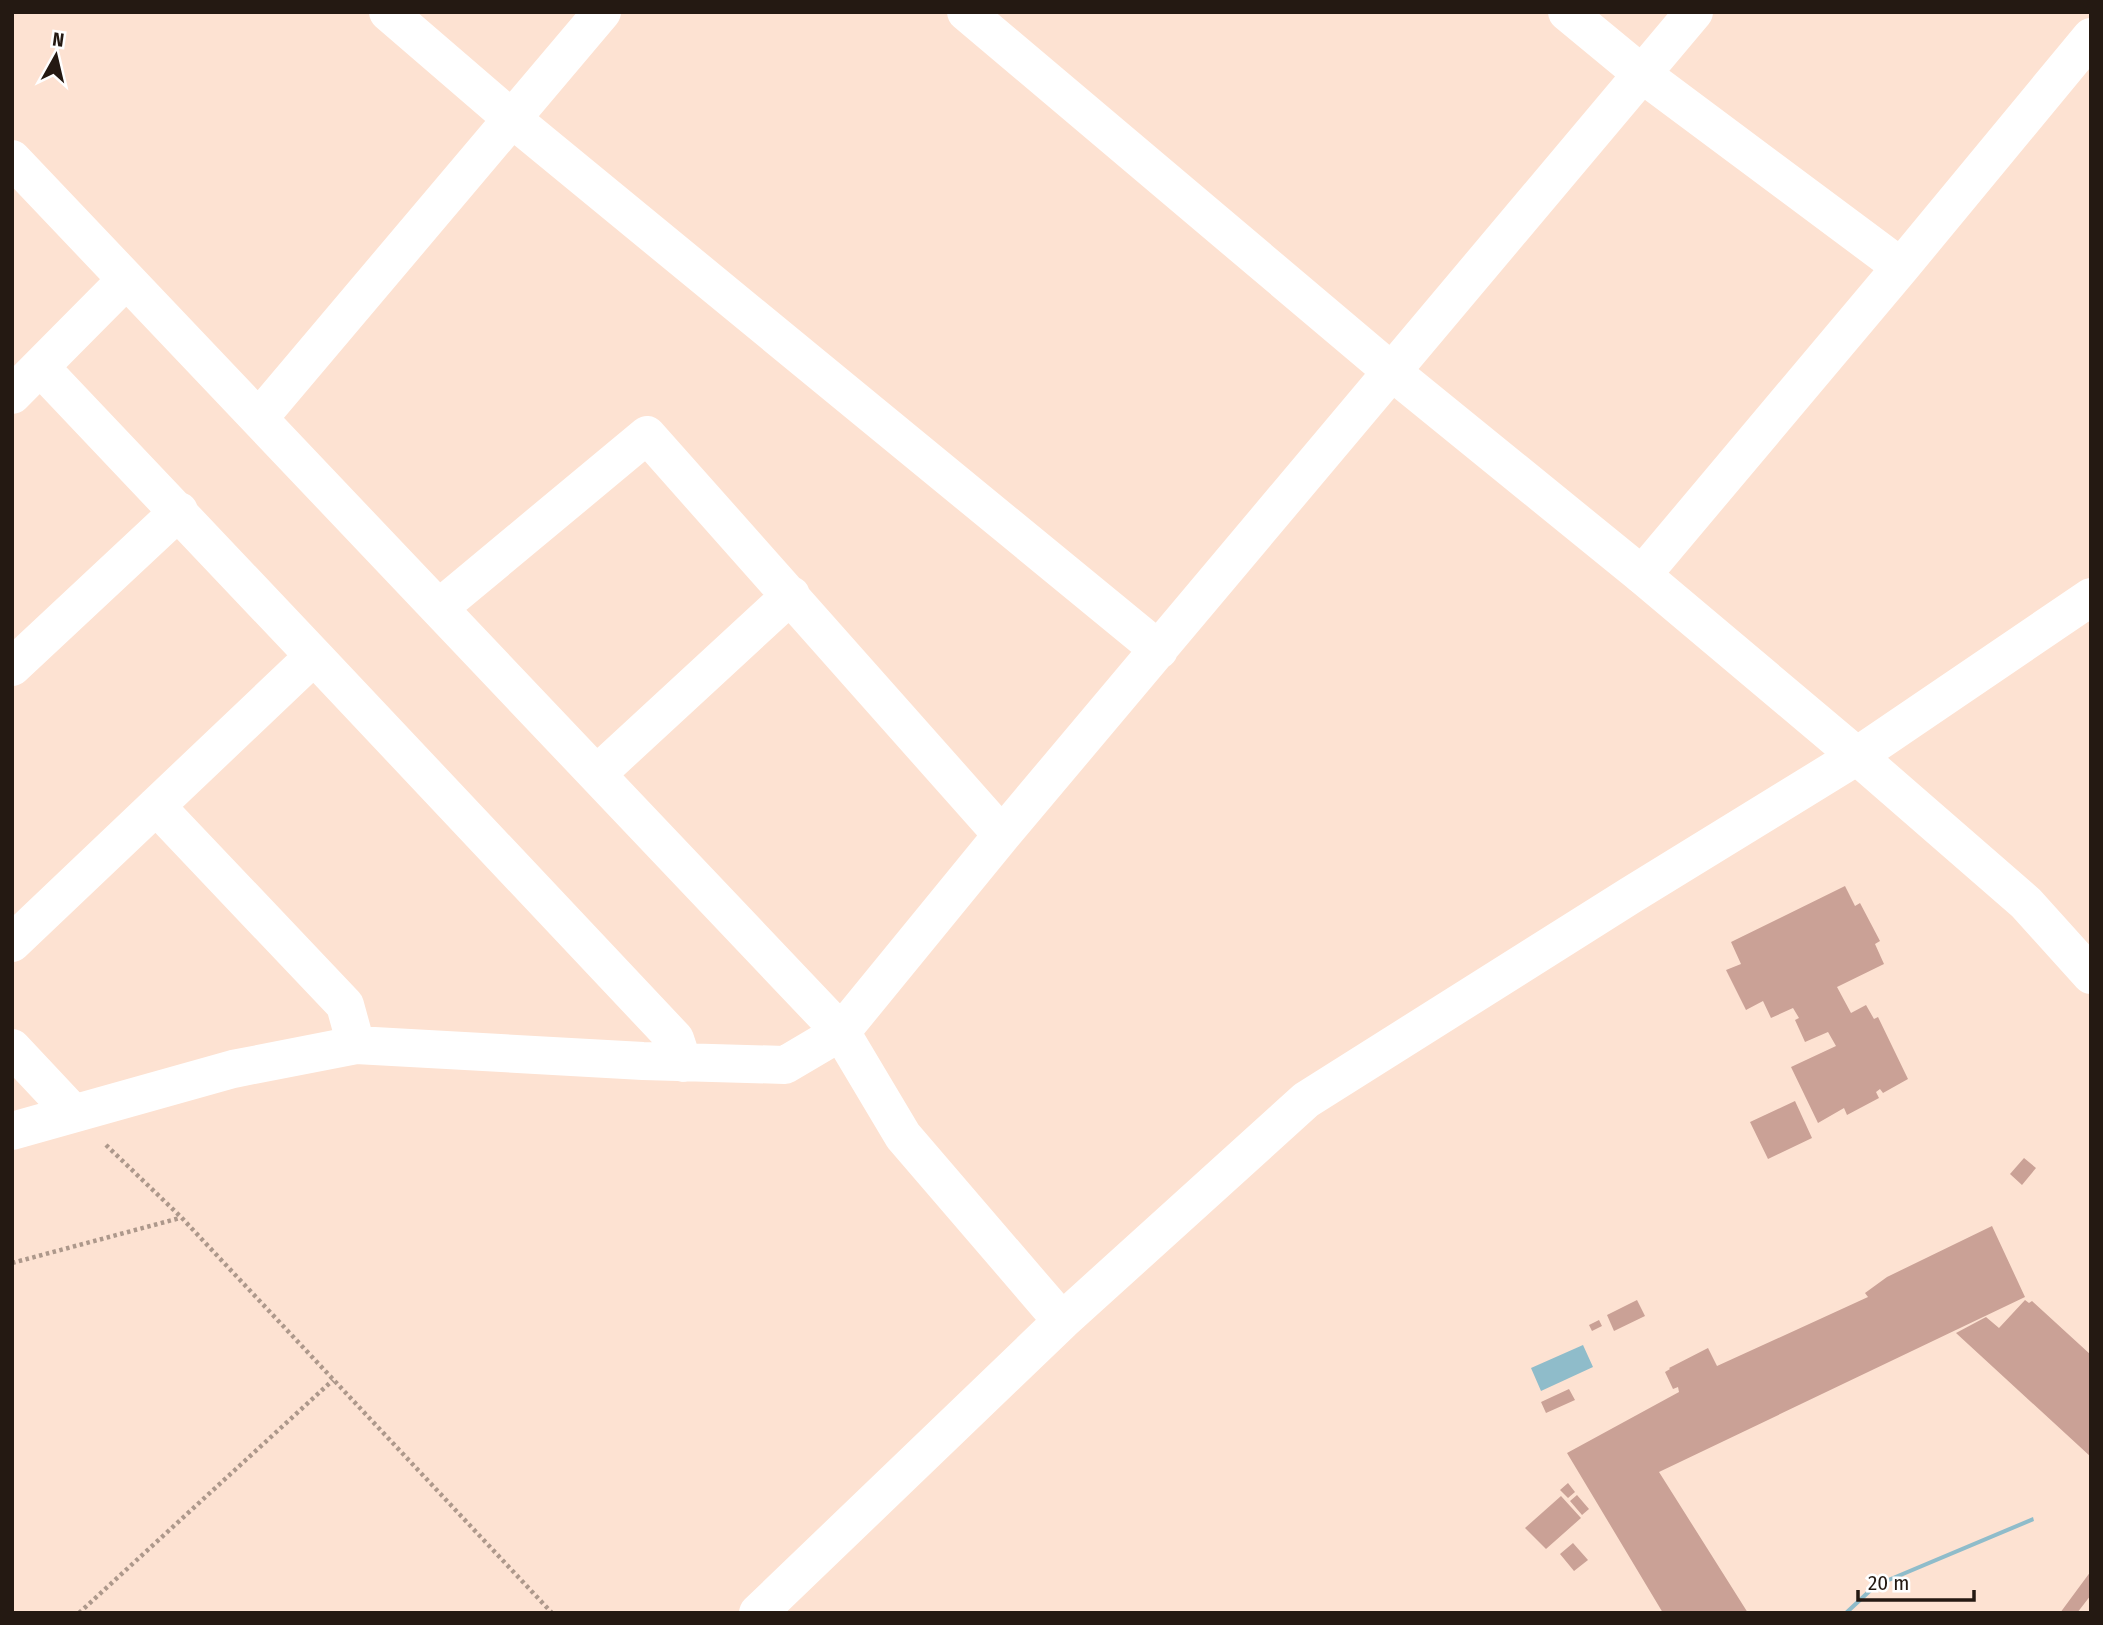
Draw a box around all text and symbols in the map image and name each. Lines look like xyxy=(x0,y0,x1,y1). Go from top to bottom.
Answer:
north arrow xyxy=(21,21,91,91)
text: N xyxy=(51,27,66,52)
scale bar xyxy=(1858,1558,1974,1602)
text: 20 m xyxy=(1868,1570,1909,1596)

